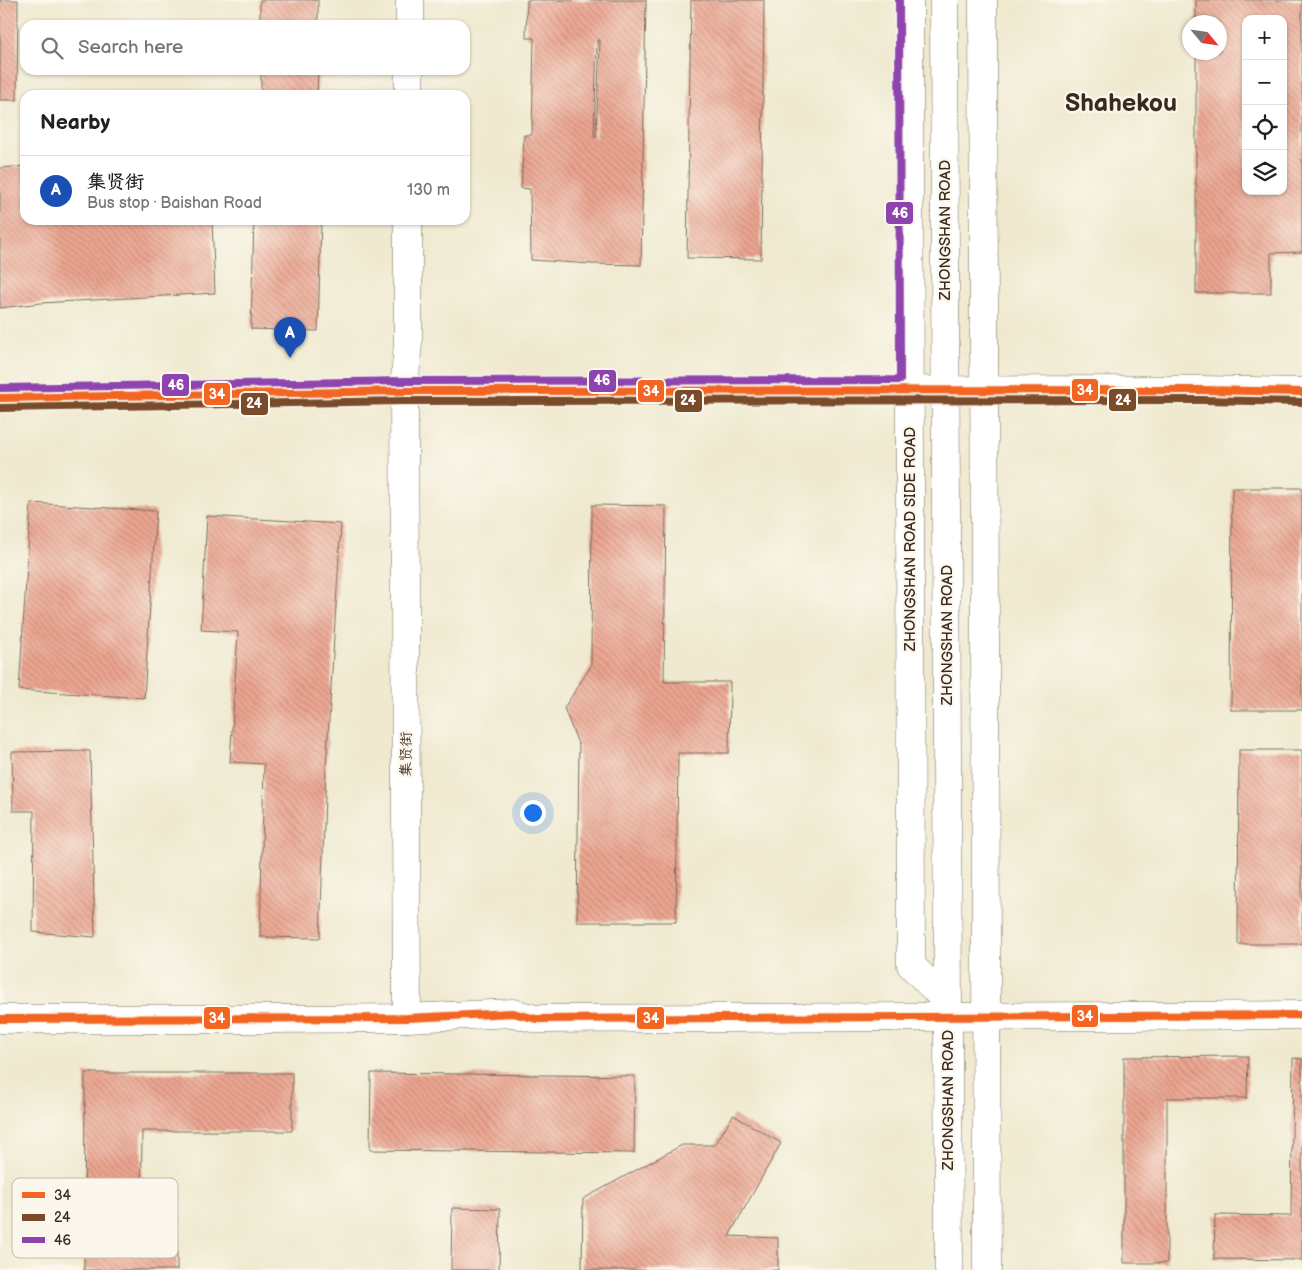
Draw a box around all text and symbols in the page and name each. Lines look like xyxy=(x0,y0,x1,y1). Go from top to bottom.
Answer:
north arrow xyxy=(1182,15,1227,60)
map controls xyxy=(1242,15,1287,195)
button: + xyxy=(1242,15,1287,60)
search box xyxy=(20,20,470,75)
icon: search xyxy=(38,34,66,62)
text: Search here xyxy=(78,36,183,59)
button: − xyxy=(1242,60,1287,105)
district label: Shahekou xyxy=(1065,88,1177,119)
button: locate xyxy=(1242,105,1287,150)
text: Nearby xyxy=(40,110,110,135)
button: layers xyxy=(1242,150,1287,195)
street label: ZHONGSHAN ROAD xyxy=(936,160,955,301)
text: 集贤街 xyxy=(87,171,144,194)
text: A xyxy=(51,181,61,200)
text: 130 m xyxy=(407,181,450,200)
text: Bus stop · Baishan Road xyxy=(87,194,262,213)
line badge: 46 xyxy=(885,201,914,225)
text: 46 xyxy=(892,205,908,222)
pin: A xyxy=(274,317,306,358)
line badge: 46 xyxy=(588,369,617,393)
text: 46 xyxy=(594,372,610,389)
line badge: 46 xyxy=(161,373,190,397)
text: 46 xyxy=(168,377,184,394)
line badge: 34 xyxy=(1071,378,1099,402)
line badge: 34 xyxy=(637,379,665,403)
line badge: 34 xyxy=(203,382,231,406)
text: 34 xyxy=(1077,382,1094,399)
text: 34 xyxy=(643,383,660,400)
text: 34 xyxy=(209,386,226,403)
line badge: 24 xyxy=(1108,388,1137,412)
line badge: 24 xyxy=(674,389,703,413)
line badge: 24 xyxy=(240,392,269,416)
text: 24 xyxy=(680,392,697,409)
text: 24 xyxy=(1115,392,1132,409)
text: 24 xyxy=(246,395,263,412)
street label: ZHONGSHAN ROAD SIDE ROAD xyxy=(901,427,920,652)
street label: ZHONGSHAN ROAD xyxy=(938,565,957,706)
street label: 集贤街 xyxy=(397,731,416,777)
your location xyxy=(520,800,546,826)
line badge: 34 xyxy=(1071,1004,1099,1028)
line badge: 34 xyxy=(203,1006,231,1030)
line badge: 34 xyxy=(636,1006,665,1030)
text: 34 xyxy=(1077,1008,1094,1025)
text: 34 xyxy=(209,1010,226,1027)
text: 34 xyxy=(643,1010,660,1027)
street label: ZHONGSHAN ROAD xyxy=(939,1030,958,1171)
legend xyxy=(12,1178,178,1258)
text: 34 xyxy=(54,1187,72,1204)
text: 24 xyxy=(54,1209,71,1226)
text: 46 xyxy=(54,1232,72,1249)

